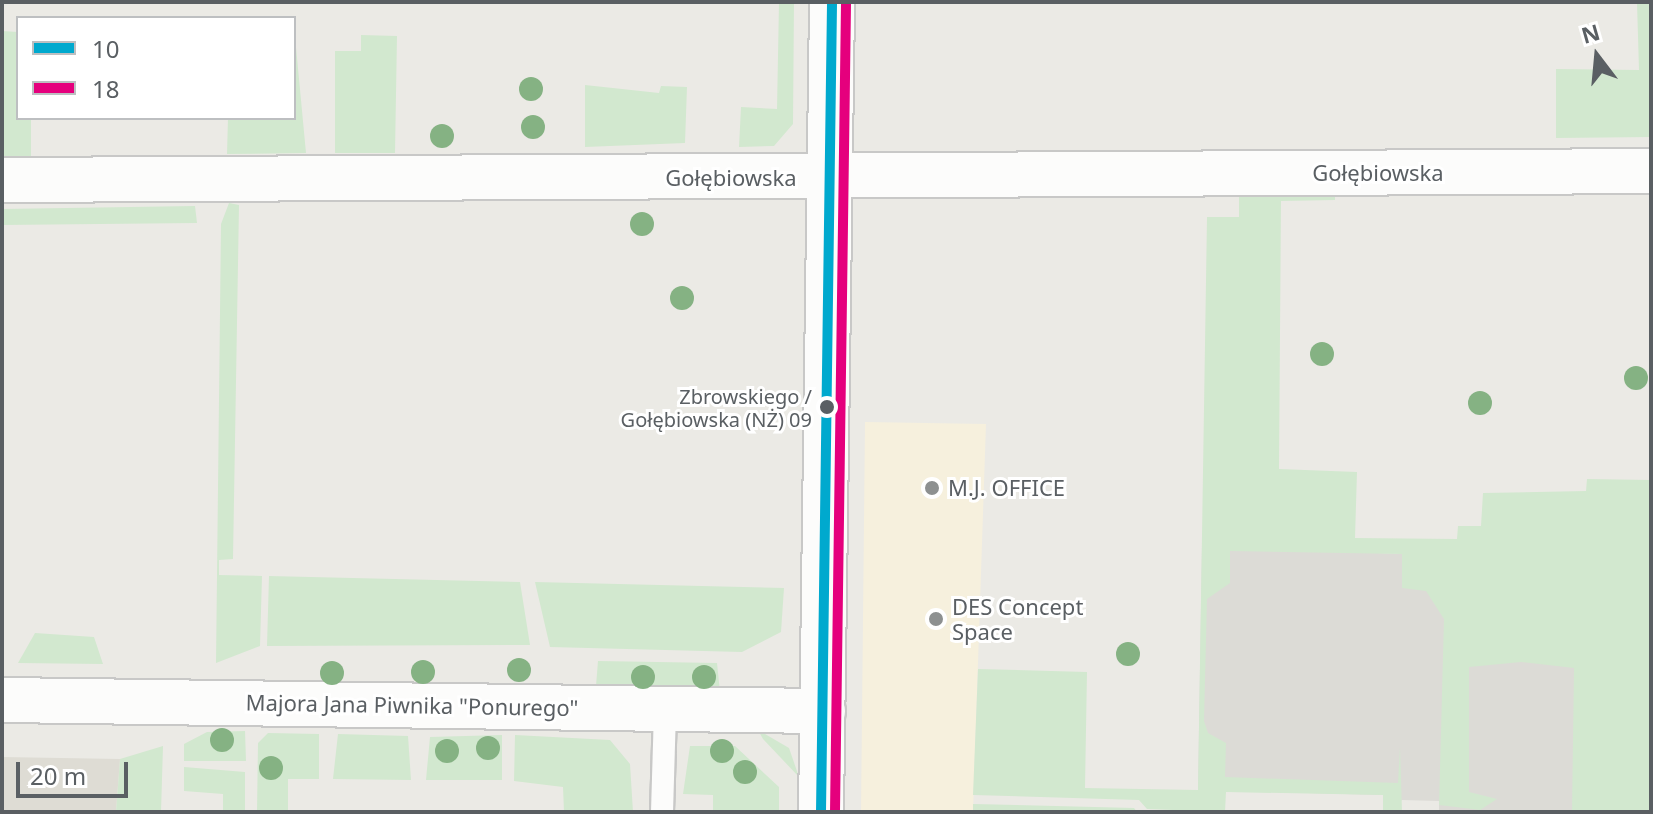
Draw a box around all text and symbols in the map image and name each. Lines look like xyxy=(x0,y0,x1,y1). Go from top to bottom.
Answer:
legend xyxy=(16,16,296,120)
north arrow xyxy=(1557,16,1637,96)
text: N xyxy=(1578,16,1603,50)
text: 10 xyxy=(92,32,119,65)
text: 18 xyxy=(92,72,119,105)
street label: Gołębiowska xyxy=(1312,160,1444,186)
street label: Gołębiowska xyxy=(665,165,797,191)
place label: Zbrowskiego / Gołębiowska (NŻ) 09 xyxy=(621,384,812,431)
marker: Zbrowskiego / Gołębiowska (NŻ) 09 xyxy=(819,399,835,415)
place label: M.J. OFFICE xyxy=(948,475,1065,501)
marker: M.J. OFFICE xyxy=(923,479,941,497)
place label: DES Concept Space xyxy=(952,593,1083,644)
marker: DES Concept Space xyxy=(927,610,945,628)
street label: Majora Jana Piwnika "Ponurego" xyxy=(245,689,579,721)
scale bar xyxy=(20,746,132,796)
text: 20 m xyxy=(30,759,86,792)

